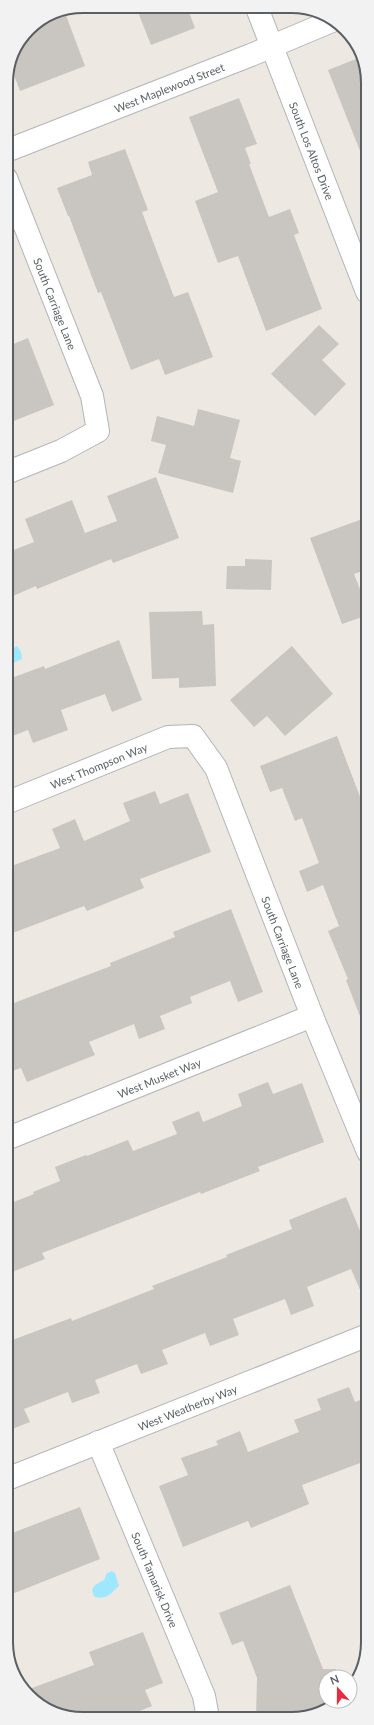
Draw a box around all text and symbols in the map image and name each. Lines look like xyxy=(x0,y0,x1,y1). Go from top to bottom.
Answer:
street label: West Maplewood Street xyxy=(112,60,226,115)
street label: South Los Altos Drive xyxy=(287,100,337,202)
street label: South Carriage Lane xyxy=(32,256,80,352)
street label: West Thompson Way xyxy=(48,740,149,791)
street label: South Carriage Lane xyxy=(260,894,307,990)
street label: West Musket Way xyxy=(116,1055,203,1100)
street label: West Weatherby Way xyxy=(136,1381,239,1433)
street label: South Tamarisk Drive xyxy=(130,1530,181,1629)
north arrow xyxy=(318,1669,358,1709)
text: N xyxy=(328,1672,341,1687)

